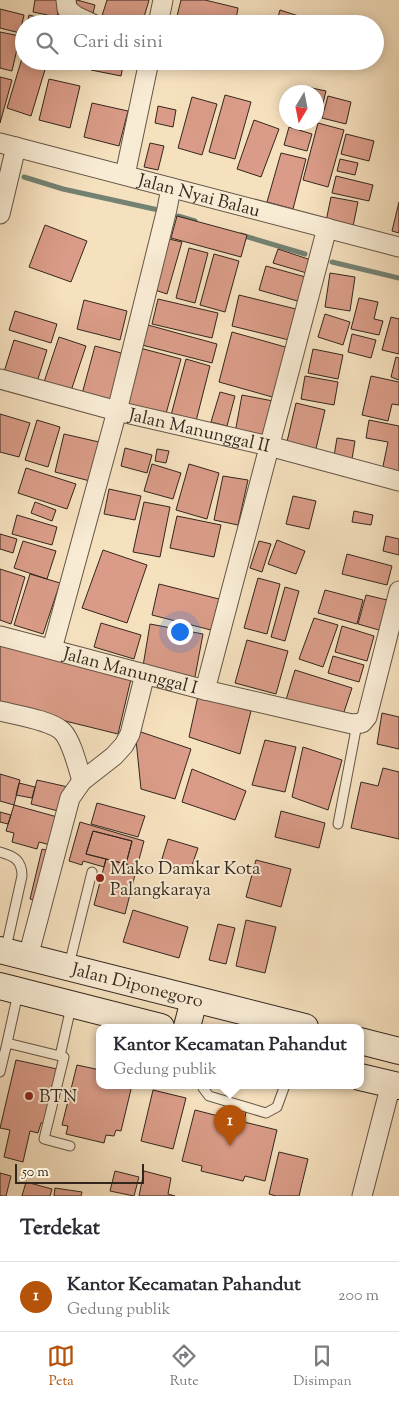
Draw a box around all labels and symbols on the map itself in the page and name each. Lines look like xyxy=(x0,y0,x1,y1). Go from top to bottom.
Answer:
north arrow xyxy=(279,85,324,130)
street label: Jalan Nyai Balau xyxy=(134,168,263,225)
street label: Jalan Manunggal II xyxy=(125,403,272,461)
your location xyxy=(167,619,193,645)
street label: Jalan Manunggal I xyxy=(59,642,200,703)
place label: Mako Damkar Kota Palangkaraya xyxy=(110,857,260,904)
marker: Mako Damkar Kota Palangkaraya xyxy=(94,872,106,884)
street label: Jalan Diponegoro xyxy=(68,957,206,1016)
place label: BTN xyxy=(39,1085,77,1111)
marker: BTN xyxy=(23,1090,35,1102)
pin: 1 xyxy=(214,1105,246,1146)
scale bar xyxy=(15,1161,144,1184)

